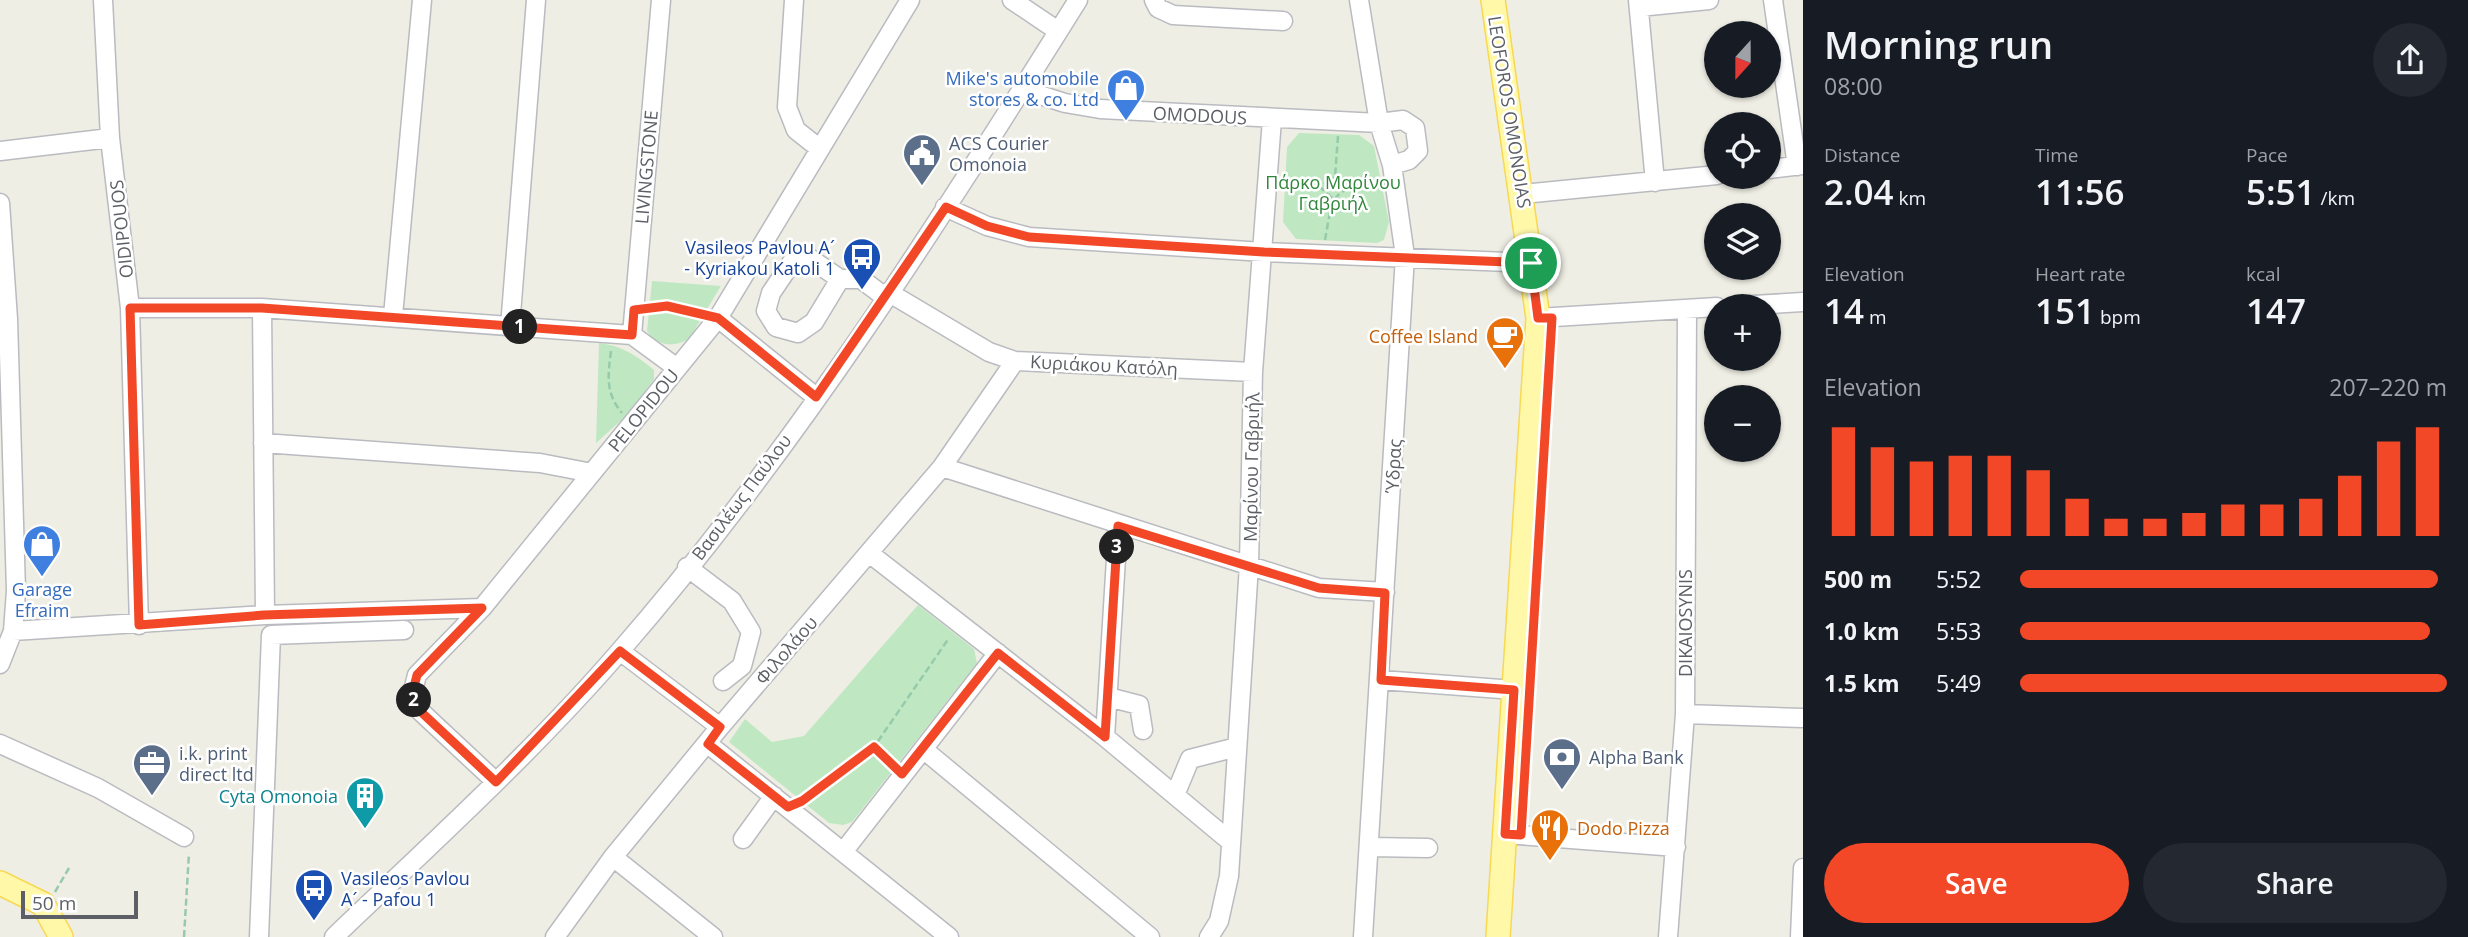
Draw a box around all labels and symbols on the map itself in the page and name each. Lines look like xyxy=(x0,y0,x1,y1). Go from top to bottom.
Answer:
street label: LEOFOROS OMONOIAS xyxy=(1483,14,1537,210)
north arrow xyxy=(1704,21,1782,98)
place label: Mike's automobile stores & co. Ltd xyxy=(946,66,1099,111)
shop icon: Mike's automobile stores & co. Ltd xyxy=(1105,67,1147,122)
street label: OMODOUS xyxy=(1152,101,1248,129)
street label: LIVINGSTONE xyxy=(629,109,663,225)
place label: ACS Courier Omonoia xyxy=(949,131,1049,176)
public building icon: ACS Courier Omonoia xyxy=(901,132,943,187)
park label: Πάρκο Μαρίνου Γαβριήλ xyxy=(1265,170,1401,215)
street label: OIDIPOUOS xyxy=(104,178,138,279)
pin xyxy=(1501,233,1561,293)
place label: Vasileos Pavlou A´ - Kyriakou Katoli 1 xyxy=(684,235,835,280)
bus stop icon: Vasileos Pavlou A´ - Kyriakou Katoli 1 xyxy=(841,236,883,291)
pin: 1 xyxy=(503,310,538,344)
cafe icon: Coffee Island xyxy=(1484,315,1526,370)
place label: Coffee Island xyxy=(1369,324,1478,348)
street label: Κυριάκου Κατόλη xyxy=(1030,349,1178,381)
street label: PELOPIDOU xyxy=(602,363,684,457)
street label: Μαρίνου Γαβριήλ xyxy=(1238,392,1264,542)
street label: Βασιλέως Παύλου xyxy=(686,429,796,565)
street label: Ύδρας xyxy=(1380,438,1406,495)
shop icon: Garage Efraim xyxy=(21,523,63,578)
pin: 3 xyxy=(1100,530,1134,564)
street label: DIKAIOSYNIS xyxy=(1673,569,1697,677)
place label: Garage Efraim xyxy=(12,577,72,622)
street label: Φιλολάου xyxy=(750,611,822,689)
pin: 2 xyxy=(396,682,432,718)
bank icon: Alpha Bank xyxy=(1541,736,1583,791)
place label: i.k. print direct ltd xyxy=(179,741,254,786)
office icon: i.k. print direct ltd xyxy=(131,742,173,797)
place label: Alpha Bank xyxy=(1589,745,1684,769)
building icon: Cyta Omonoia xyxy=(344,775,386,830)
place label: Cyta Omonoia xyxy=(219,784,338,808)
restaurant icon: Dodo Pizza xyxy=(1529,807,1571,862)
place label: Dodo Pizza xyxy=(1577,816,1670,840)
place label: Vasileos Pavlou A´ - Pafou 1 xyxy=(341,866,470,911)
bus stop icon: Vasileos Pavlou A´ - Pafou 1 xyxy=(293,867,335,922)
scale bar xyxy=(21,888,138,920)

